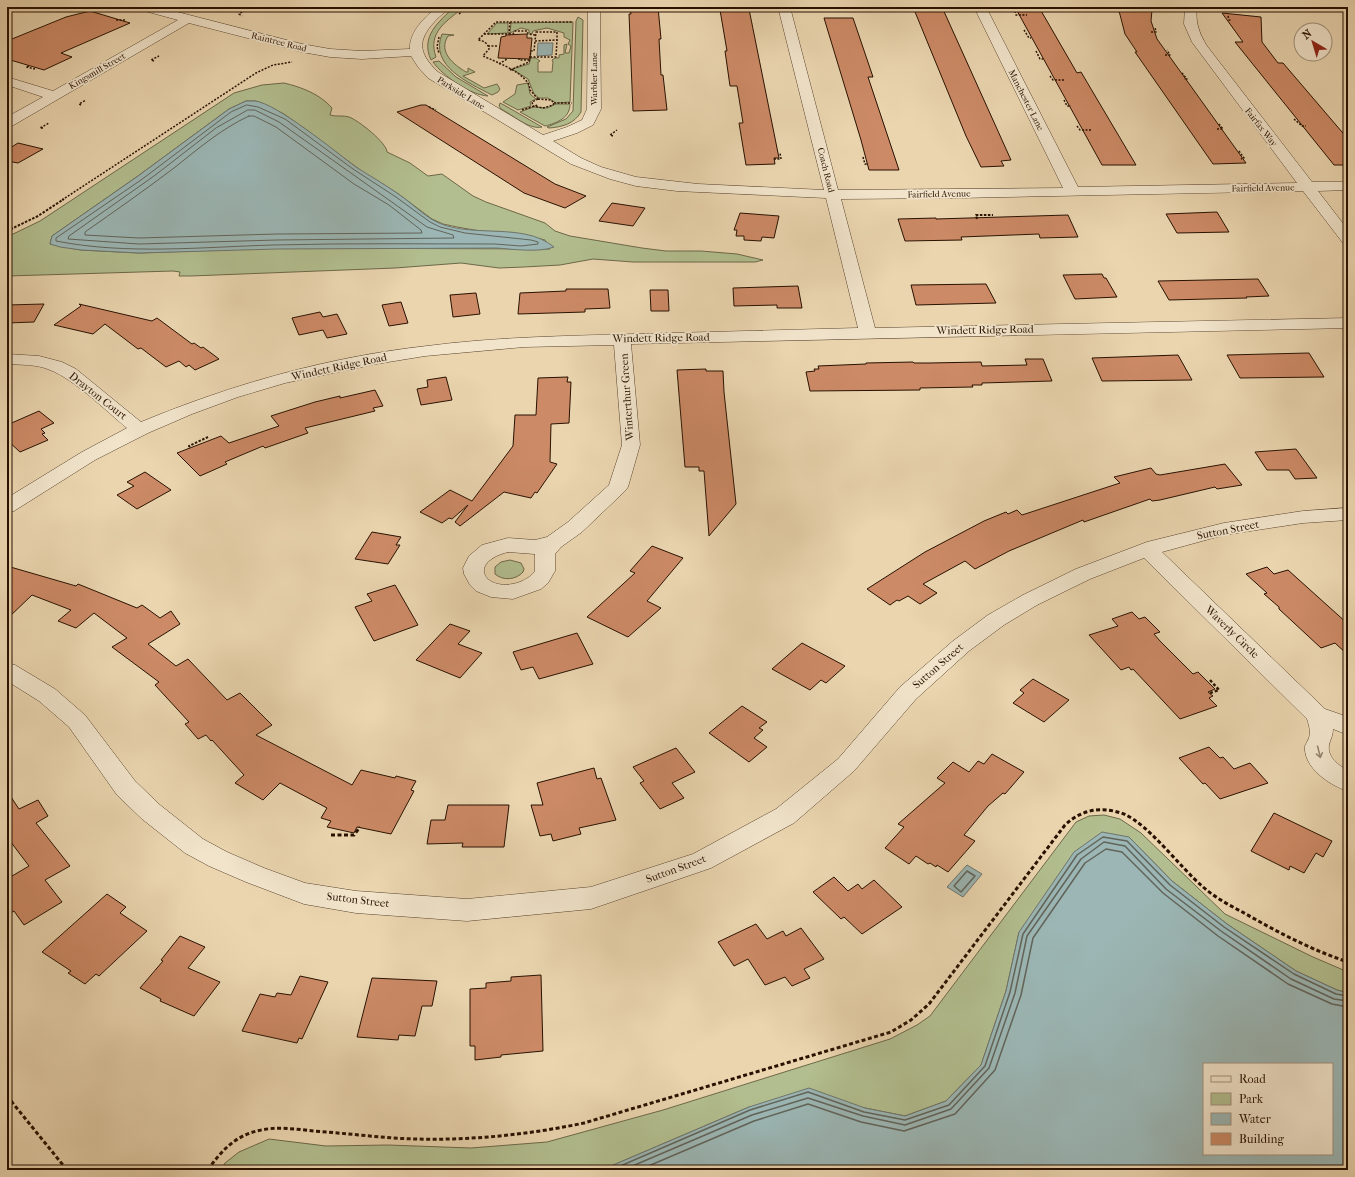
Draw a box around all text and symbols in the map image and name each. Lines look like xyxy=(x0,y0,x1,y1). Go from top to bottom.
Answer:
north arrow xyxy=(1293,22,1333,62)
text: N xyxy=(1300,26,1315,42)
street label: Raintree Road xyxy=(250,30,308,54)
street label: Kingsmill Street xyxy=(67,50,128,91)
street label: Warbler Lane xyxy=(589,52,599,106)
street label: Manchester Lane xyxy=(1006,68,1046,133)
street label: Parkside Lane xyxy=(435,74,487,112)
street label: Fairfax Way xyxy=(1243,106,1280,149)
street label: Coach Road xyxy=(816,147,836,193)
street label: Fairfield Avenue xyxy=(1231,182,1295,194)
street label: Fairfield Avenue xyxy=(907,188,971,200)
street label: Windett Ridge Road xyxy=(935,323,1035,337)
street label: Windett Ridge Road xyxy=(611,331,711,345)
street label: Windett Ridge Road xyxy=(289,350,389,384)
street label: Winterthur Green xyxy=(617,352,637,442)
street label: Drayton Court xyxy=(66,369,130,423)
street label: Sutton Street xyxy=(1196,518,1260,542)
street label: Waverly Circle xyxy=(1202,602,1262,661)
street label: Sutton Street xyxy=(910,640,966,692)
one-way arrow xyxy=(1316,745,1323,758)
street label: Sutton Street xyxy=(644,852,708,886)
street label: Sutton Street xyxy=(326,890,390,910)
legend xyxy=(1203,1063,1333,1155)
text: Road xyxy=(1239,1072,1266,1086)
text: Park xyxy=(1239,1092,1264,1106)
text: Water xyxy=(1238,1112,1272,1126)
text: Building xyxy=(1239,1132,1284,1146)

